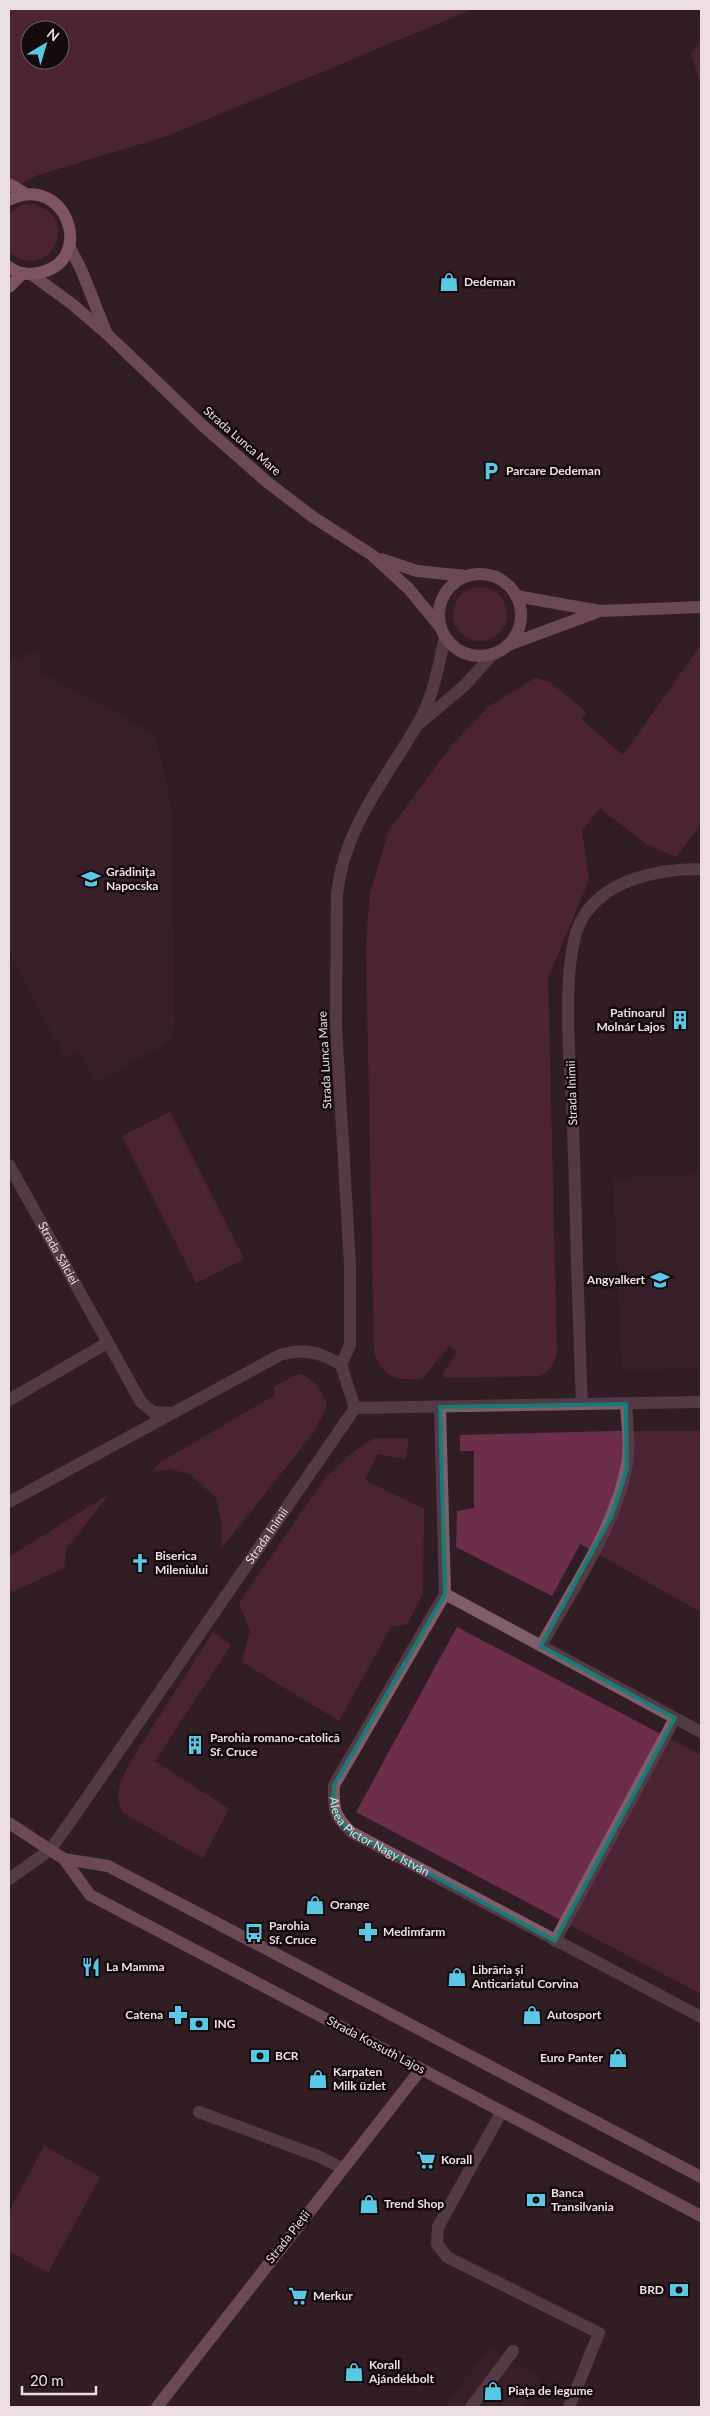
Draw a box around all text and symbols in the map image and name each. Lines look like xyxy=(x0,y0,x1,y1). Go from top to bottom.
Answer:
north arrow xyxy=(20,20,70,70)
text: N xyxy=(44,24,63,44)
shop icon: Dedeman xyxy=(438,271,460,293)
place label: Dedeman xyxy=(464,274,516,289)
street label: Strada Lunca Mare xyxy=(200,403,284,478)
parking icon: Parcare Dedeman xyxy=(480,460,502,482)
place label: Parcare Dedeman xyxy=(506,463,601,478)
place label: Grădiniţa Napocska xyxy=(106,864,158,893)
school or university icon: Grădiniţa Napocska xyxy=(80,868,102,890)
place label: Patinoarul Molnár Lajos xyxy=(596,1005,665,1034)
building icon: Patinoarul Molnár Lajos xyxy=(669,1009,691,1031)
street label: Strada Lunca Mare xyxy=(314,1011,335,1109)
street label: Strada Inimii xyxy=(563,1060,580,1126)
street label: Strada Sălciei xyxy=(35,1219,82,1287)
school or university icon: Angyalkert xyxy=(649,1269,671,1291)
place label: Angyalkert xyxy=(586,1272,646,1287)
street label: Strada Inimii xyxy=(242,1504,291,1567)
place label: Biserica Mileniului xyxy=(155,1548,208,1577)
church icon: Biserica Mileniului xyxy=(129,1552,151,1574)
place label: Parohia romano-catolică Sf. Cruce xyxy=(210,1730,340,1759)
building icon: Parohia romano-catolică Sf. Cruce xyxy=(184,1734,206,1756)
street label: Aleea Pictor Nagy István xyxy=(327,1796,432,1879)
shop icon: Orange xyxy=(304,1894,326,1916)
place label: Orange xyxy=(330,1897,370,1912)
place label: Parohia Sf. Cruce xyxy=(269,1918,317,1947)
pharmacy icon: Medimfarm xyxy=(357,1921,379,1943)
bus stop icon: Parohia Sf. Cruce xyxy=(243,1922,265,1944)
place label: Medimfarm xyxy=(383,1924,445,1939)
restaurant icon: La Mamma xyxy=(80,1956,102,1978)
place label: La Mamma xyxy=(106,1959,165,1974)
place label: Librăria și Anticariatul Corvina xyxy=(471,1962,579,1991)
shop icon: Librăria și Anticariatul Corvina xyxy=(446,1966,468,1988)
pharmacy icon: Catena xyxy=(167,2004,189,2026)
shop icon: Autosport xyxy=(521,2004,543,2026)
place label: Catena xyxy=(125,2007,163,2022)
place label: Autosport xyxy=(546,2007,602,2022)
street label: Strada Kossuth Lajos xyxy=(325,2012,428,2077)
bank icon: ING xyxy=(188,2013,210,2035)
place label: ING xyxy=(214,2016,236,2031)
bank icon: BCR xyxy=(249,2045,271,2067)
shop icon: Euro Panter xyxy=(607,2047,629,2069)
place label: BCR xyxy=(275,2048,299,2063)
place label: Euro Panter xyxy=(540,2050,604,2065)
place label: Karpaten Milk üzlet xyxy=(333,2064,386,2093)
shop icon: Karpaten Milk üzlet xyxy=(307,2068,329,2090)
supermarket icon: Korall xyxy=(415,2149,437,2171)
place label: Korall xyxy=(441,2152,472,2167)
place label: Banca Transilvania xyxy=(551,2185,614,2214)
bank icon: Banca Transilvania xyxy=(525,2189,547,2211)
shop icon: Trend Shop xyxy=(358,2193,380,2215)
place label: Trend Shop xyxy=(384,2196,444,2211)
street label: Strada Pieții xyxy=(262,2207,313,2266)
bank icon: BRD xyxy=(668,2279,690,2301)
place label: BRD xyxy=(639,2282,664,2297)
supermarket icon: Merkur xyxy=(287,2285,309,2307)
place label: Merkur xyxy=(313,2288,353,2303)
place label: Korall Ajándékbolt xyxy=(368,2357,435,2386)
shop icon: Korall Ajándékbolt xyxy=(343,2361,365,2383)
scale bar xyxy=(22,2364,96,2396)
text: 20 m xyxy=(30,2371,64,2389)
shop icon: Piața de legume xyxy=(482,2380,504,2402)
place label: Piața de legume xyxy=(508,2383,594,2398)

